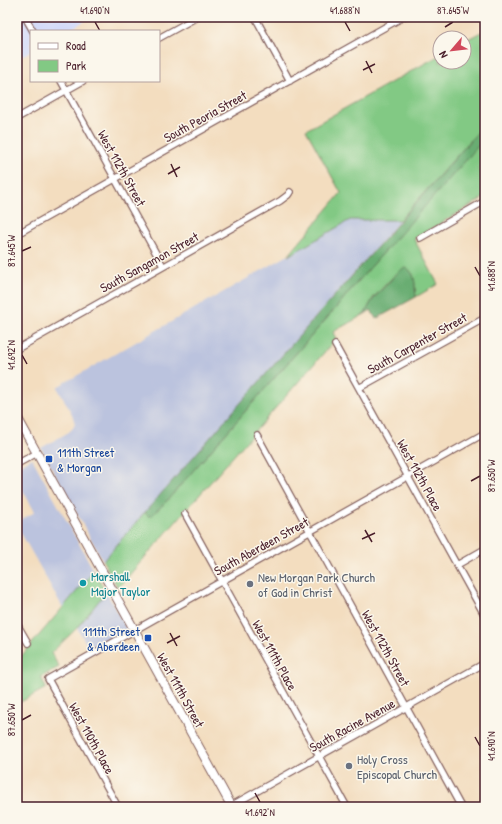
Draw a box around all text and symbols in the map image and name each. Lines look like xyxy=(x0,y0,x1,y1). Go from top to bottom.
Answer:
text: 41.690°N xyxy=(80,4,110,17)
text: 41.688°N xyxy=(330,4,360,17)
text: 87.645°W xyxy=(437,4,470,17)
legend xyxy=(30,30,160,82)
north arrow xyxy=(432,30,472,70)
text: Road xyxy=(66,37,86,54)
text: N xyxy=(436,49,451,61)
text: Park xyxy=(66,57,86,74)
street label: South Peoria Street xyxy=(160,86,250,146)
street label: West 112th Street xyxy=(94,127,151,210)
street label: South Sangamon Street xyxy=(96,227,202,297)
text: 87.645°W xyxy=(5,234,18,267)
text: 41.688°N xyxy=(485,261,498,291)
street label: South Carpenter Street xyxy=(364,308,470,378)
text: 41.692°N xyxy=(5,340,18,370)
street label: West 112th Place xyxy=(393,436,447,514)
place label: 111th Street & Morgan xyxy=(57,443,115,476)
marker: 111th Street & Morgan xyxy=(44,454,54,464)
text: 87.650°W xyxy=(485,459,498,492)
street label: South Aberdeen Street xyxy=(210,512,312,580)
place label: Marshall Major Taylor xyxy=(91,567,151,600)
place label: New Morgan Park Church of God in Christ xyxy=(258,568,375,601)
marker: Marshall Major Taylor xyxy=(78,578,88,588)
marker: New Morgan Park Church of God in Christ xyxy=(245,579,255,589)
street label: West 112th Street xyxy=(358,607,415,690)
street label: West 111th Place xyxy=(248,617,302,693)
place label: 111th Street & Aberdeen xyxy=(83,622,141,655)
marker: 111th Street & Aberdeen xyxy=(143,633,153,643)
street label: West 111th Street xyxy=(153,649,209,731)
street label: South Racine Avenue xyxy=(306,694,398,756)
street label: West 110th Place xyxy=(65,699,119,777)
text: 87.650°W xyxy=(5,703,18,736)
text: 41.690°N xyxy=(485,731,498,761)
place label: Holy Cross Episcopal Church xyxy=(357,750,437,783)
marker: Holy Cross Episcopal Church xyxy=(344,761,354,771)
text: 41.692°N xyxy=(245,806,275,819)

